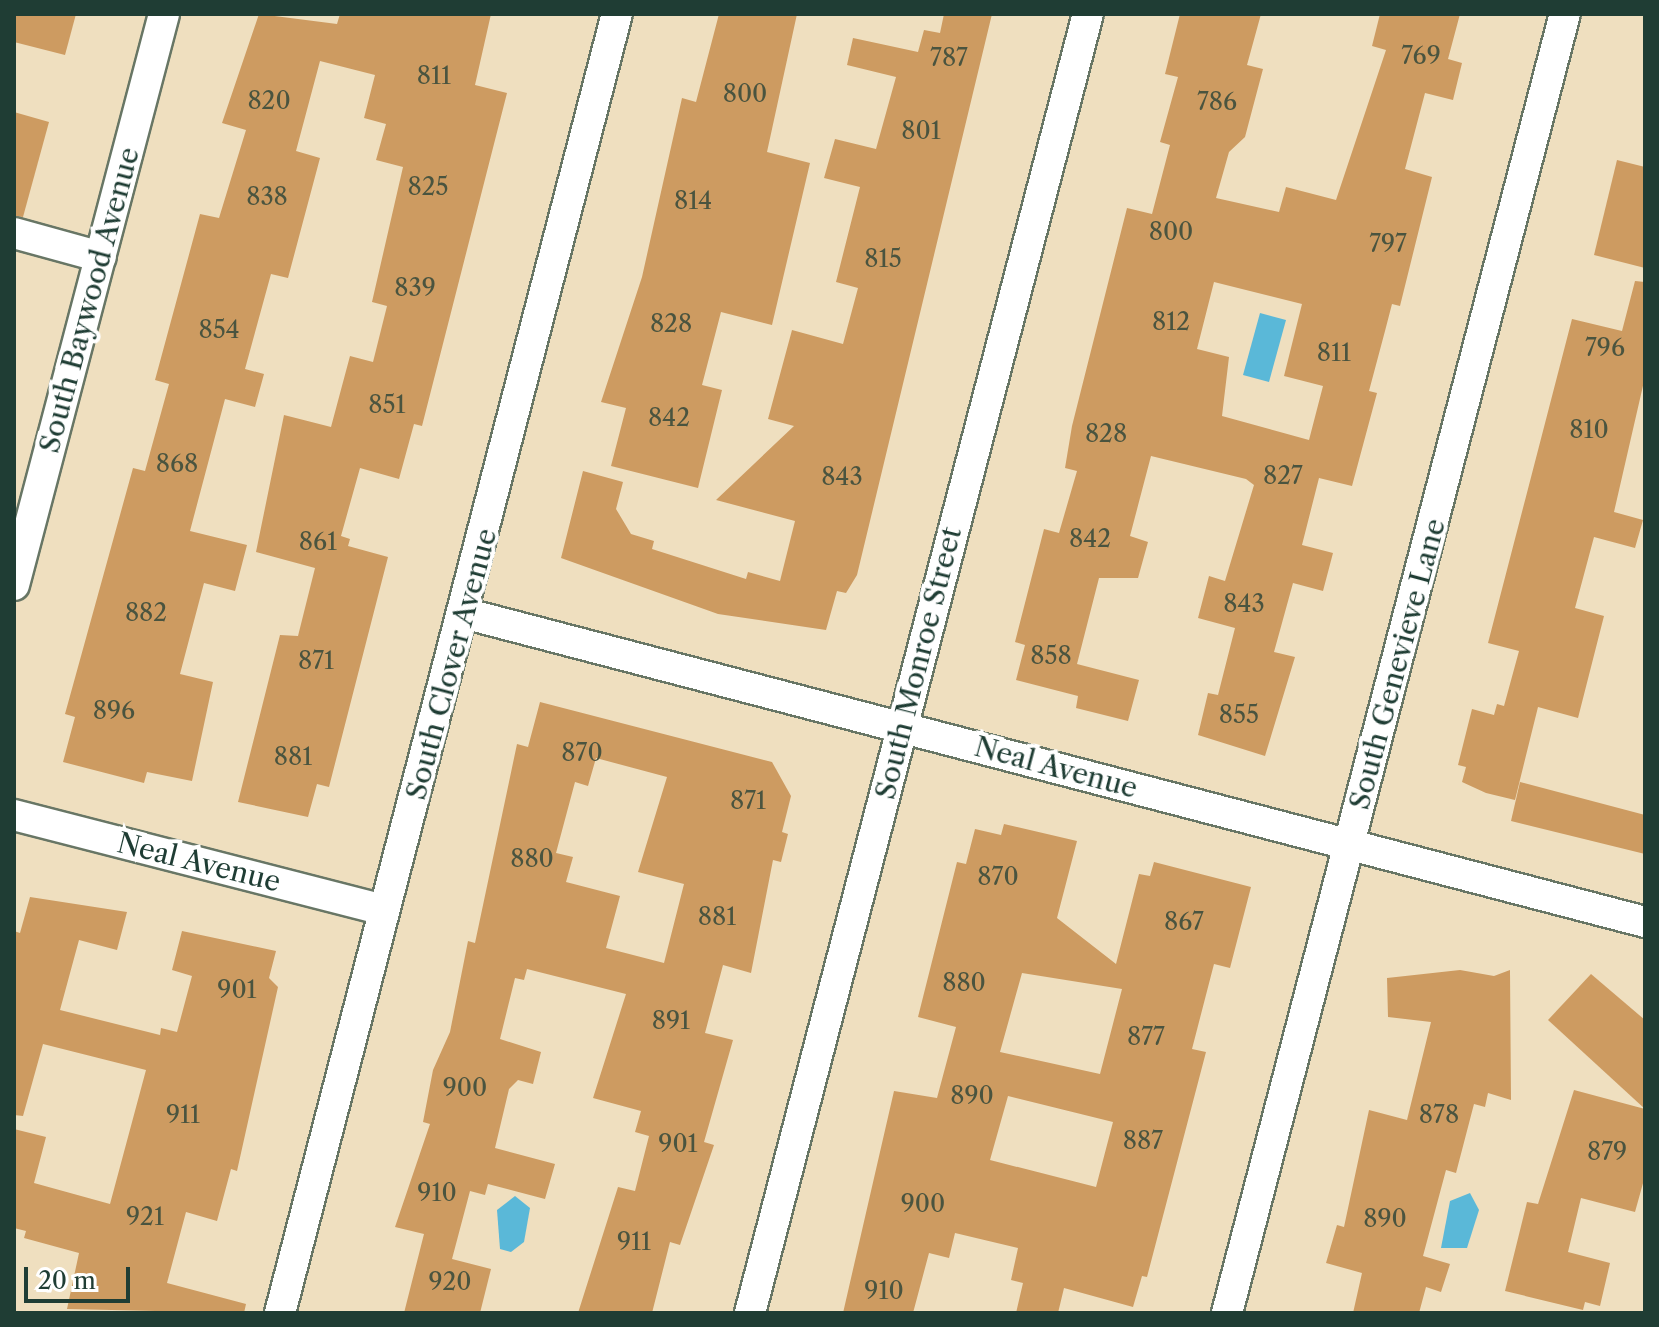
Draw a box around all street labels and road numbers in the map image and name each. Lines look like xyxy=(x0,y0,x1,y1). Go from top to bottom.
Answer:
street label: South Baywood Avenue xyxy=(32,143,146,457)
street label: South Genevieve Lane xyxy=(1342,515,1452,813)
street label: South Monroe Street xyxy=(868,523,968,803)
street label: South Clover Avenue xyxy=(398,524,504,804)
street label: Neal Avenue xyxy=(970,729,1142,805)
street label: Neal Avenue xyxy=(113,825,285,899)

